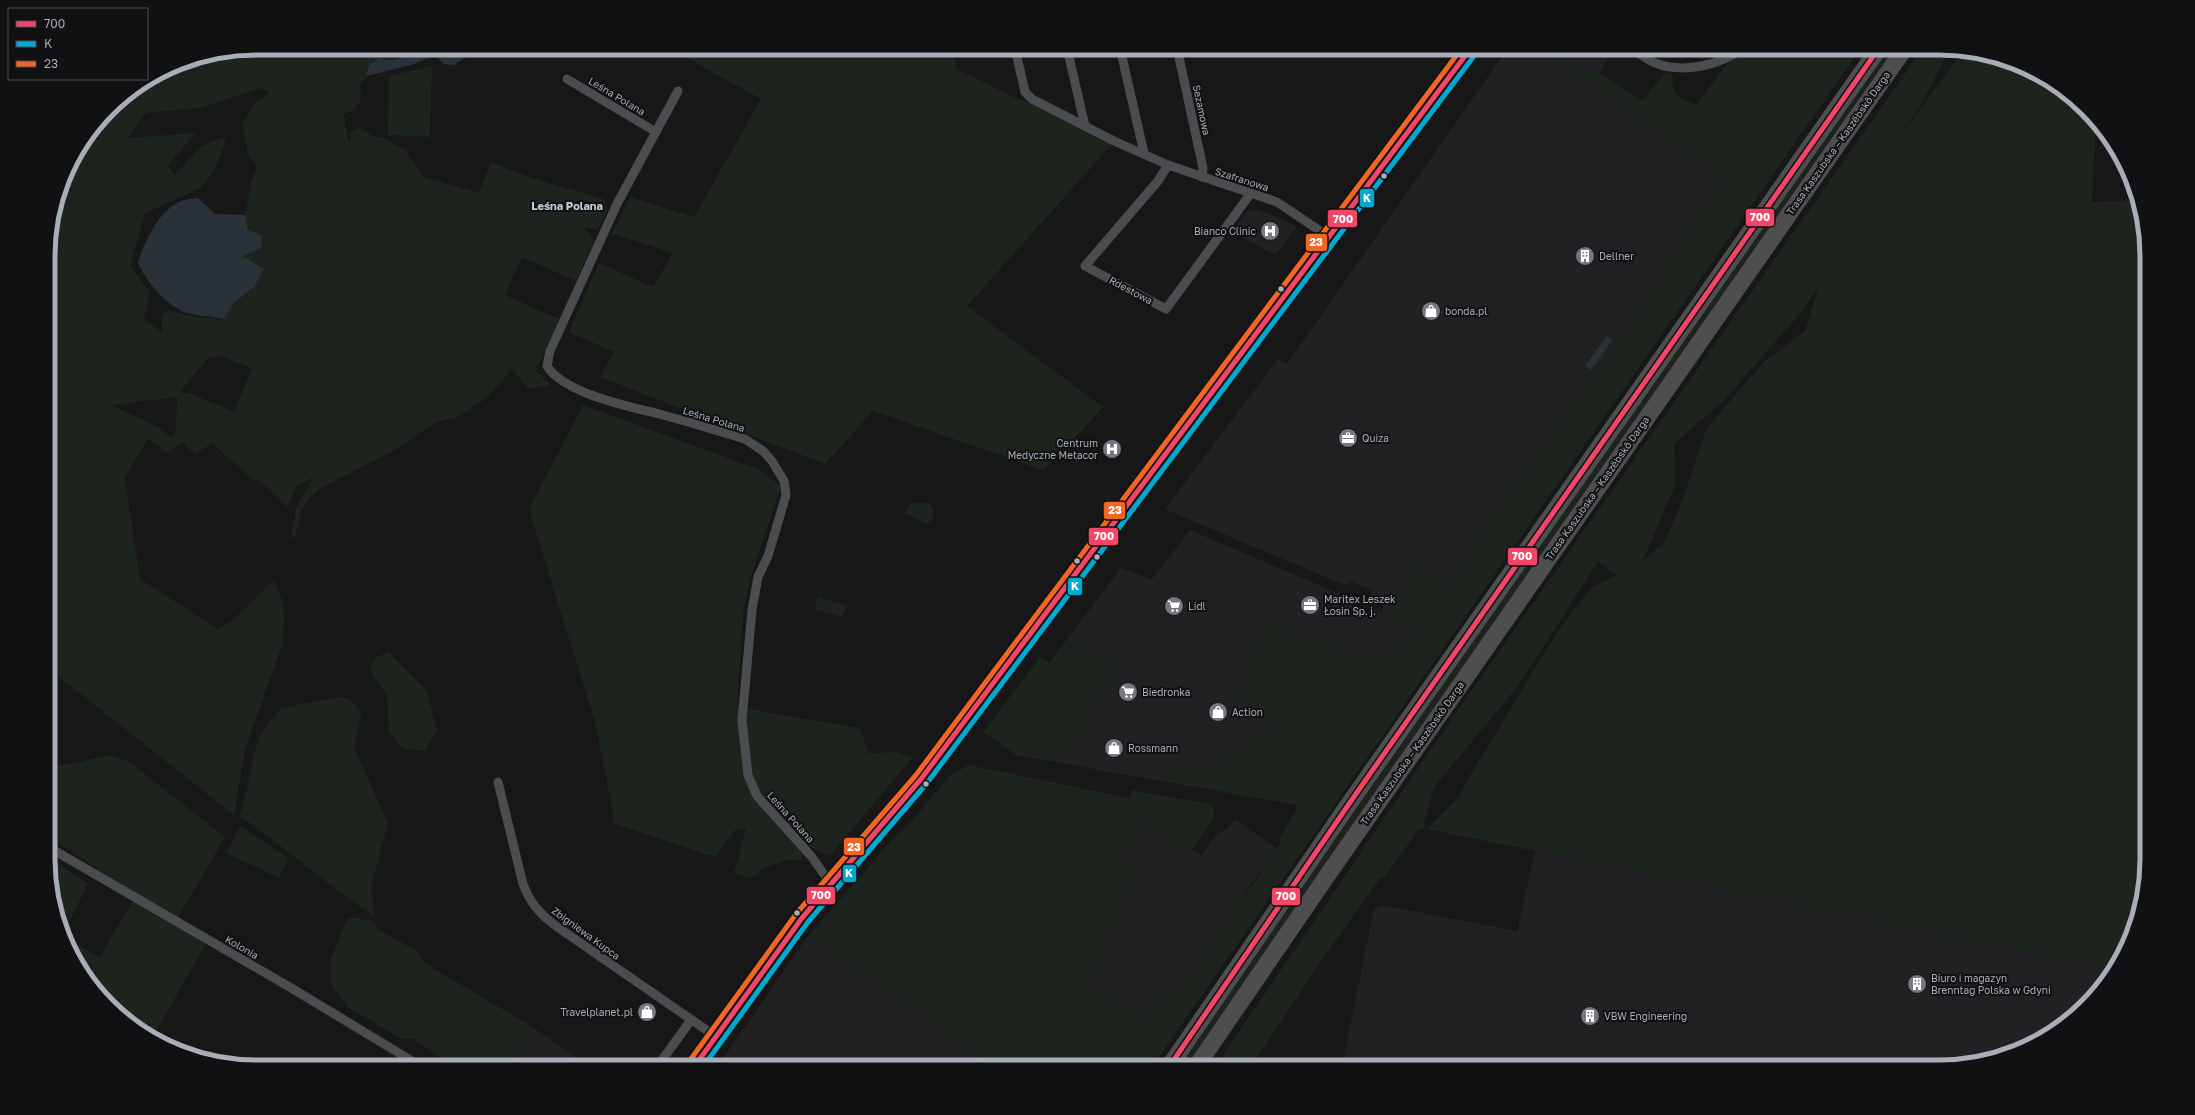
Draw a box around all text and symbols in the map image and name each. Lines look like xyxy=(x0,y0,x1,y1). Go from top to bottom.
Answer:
legend xyxy=(8,8,148,80)
text: 700 xyxy=(44,16,65,31)
text: K xyxy=(44,36,52,51)
text: 23 xyxy=(44,56,58,71)
street label: Trasa Kaszubska – Kaszëbskô Darga xyxy=(1784,69,1892,217)
street label: Leśna Polana xyxy=(586,74,648,118)
street label: Sezamowa xyxy=(1191,84,1213,136)
street label: Szafranowa xyxy=(1214,165,1270,193)
unlabelled marker xyxy=(1379,171,1389,181)
line badge: K xyxy=(1359,188,1375,208)
text: K xyxy=(1363,191,1371,204)
district label: Leśna Polana xyxy=(531,199,603,212)
line badge: 700 xyxy=(1745,208,1775,227)
line badge: 700 xyxy=(1327,209,1358,228)
text: 700 xyxy=(1750,210,1770,223)
text: 700 xyxy=(1333,212,1353,225)
hospital icon: Bianco Clinic xyxy=(1259,220,1281,242)
place label: Bianco Clinic xyxy=(1194,225,1257,237)
line badge: 23 xyxy=(1305,233,1328,252)
text: 23 xyxy=(1309,235,1323,248)
building icon: Dellner xyxy=(1574,245,1596,267)
place label: Dellner xyxy=(1599,250,1634,262)
street label: Rdestowa xyxy=(1107,274,1155,306)
unlabelled marker xyxy=(1276,284,1286,294)
shop icon: bonda.pl xyxy=(1420,300,1442,322)
place label: bonda.pl xyxy=(1445,305,1487,317)
street label: Leśna Polana xyxy=(682,404,746,434)
street label: Trasa Kaszubska – Kaszëbskô Darga xyxy=(1543,414,1651,562)
office icon: Quiza xyxy=(1337,427,1359,449)
place label: Quiza xyxy=(1362,432,1389,444)
place label: Centrum Medyczne Metacor xyxy=(1008,437,1098,461)
hospital icon: Centrum Medyczne Metacor xyxy=(1101,438,1123,460)
line badge: 23 xyxy=(1103,501,1126,520)
text: 23 xyxy=(1108,503,1122,516)
line badge: 700 xyxy=(1088,527,1119,546)
text: 700 xyxy=(1094,529,1114,542)
line badge: 700 xyxy=(1507,547,1538,566)
text: 700 xyxy=(1512,549,1532,562)
unlabelled marker xyxy=(1092,552,1102,562)
unlabelled marker xyxy=(1072,556,1082,566)
line badge: K xyxy=(1067,577,1083,596)
text: K xyxy=(1071,579,1079,592)
place label: Maritex Leszek Łosin Sp. j. xyxy=(1324,593,1396,617)
office icon: Maritex Leszek Łosin Sp. j. xyxy=(1299,594,1321,616)
supermarket icon: Lidl xyxy=(1163,595,1185,617)
place label: Lidl xyxy=(1188,600,1206,612)
street label: Trasa Kaszubska – Kaszëbskô Darga xyxy=(1358,679,1466,827)
supermarket icon: Biedronka xyxy=(1117,681,1139,703)
place label: Biedronka xyxy=(1142,686,1190,698)
shop icon: Action xyxy=(1207,701,1229,723)
place label: Action xyxy=(1232,706,1263,718)
shop icon: Rossmann xyxy=(1103,737,1125,759)
place label: Rossmann xyxy=(1128,742,1178,754)
unlabelled marker xyxy=(921,779,931,789)
street label: Leśna Polana xyxy=(765,789,817,845)
line badge: 23 xyxy=(843,837,865,856)
text: 23 xyxy=(847,840,861,853)
line badge: K xyxy=(842,864,857,883)
text: K xyxy=(845,866,853,879)
line badge: 700 xyxy=(806,886,836,905)
line badge: 700 xyxy=(1271,887,1301,906)
text: 700 xyxy=(811,888,831,901)
text: 700 xyxy=(1276,889,1296,902)
street label: Zbigniewa Kupca xyxy=(549,904,623,962)
unlabelled marker xyxy=(792,908,802,918)
street label: Kolonia xyxy=(223,933,261,961)
place label: Biuro i magazyn Brenntag Polska w Gdyni xyxy=(1931,972,2051,996)
building icon: Biuro i magazyn Brenntag Polska w Gdyni xyxy=(1906,973,1928,995)
shop icon: Travelplanet.pl xyxy=(636,1001,658,1023)
building icon: VBW Engineering xyxy=(1579,1005,1601,1027)
place label: Travelplanet.pl xyxy=(560,1006,633,1018)
place label: VBW Engineering xyxy=(1604,1010,1687,1022)

